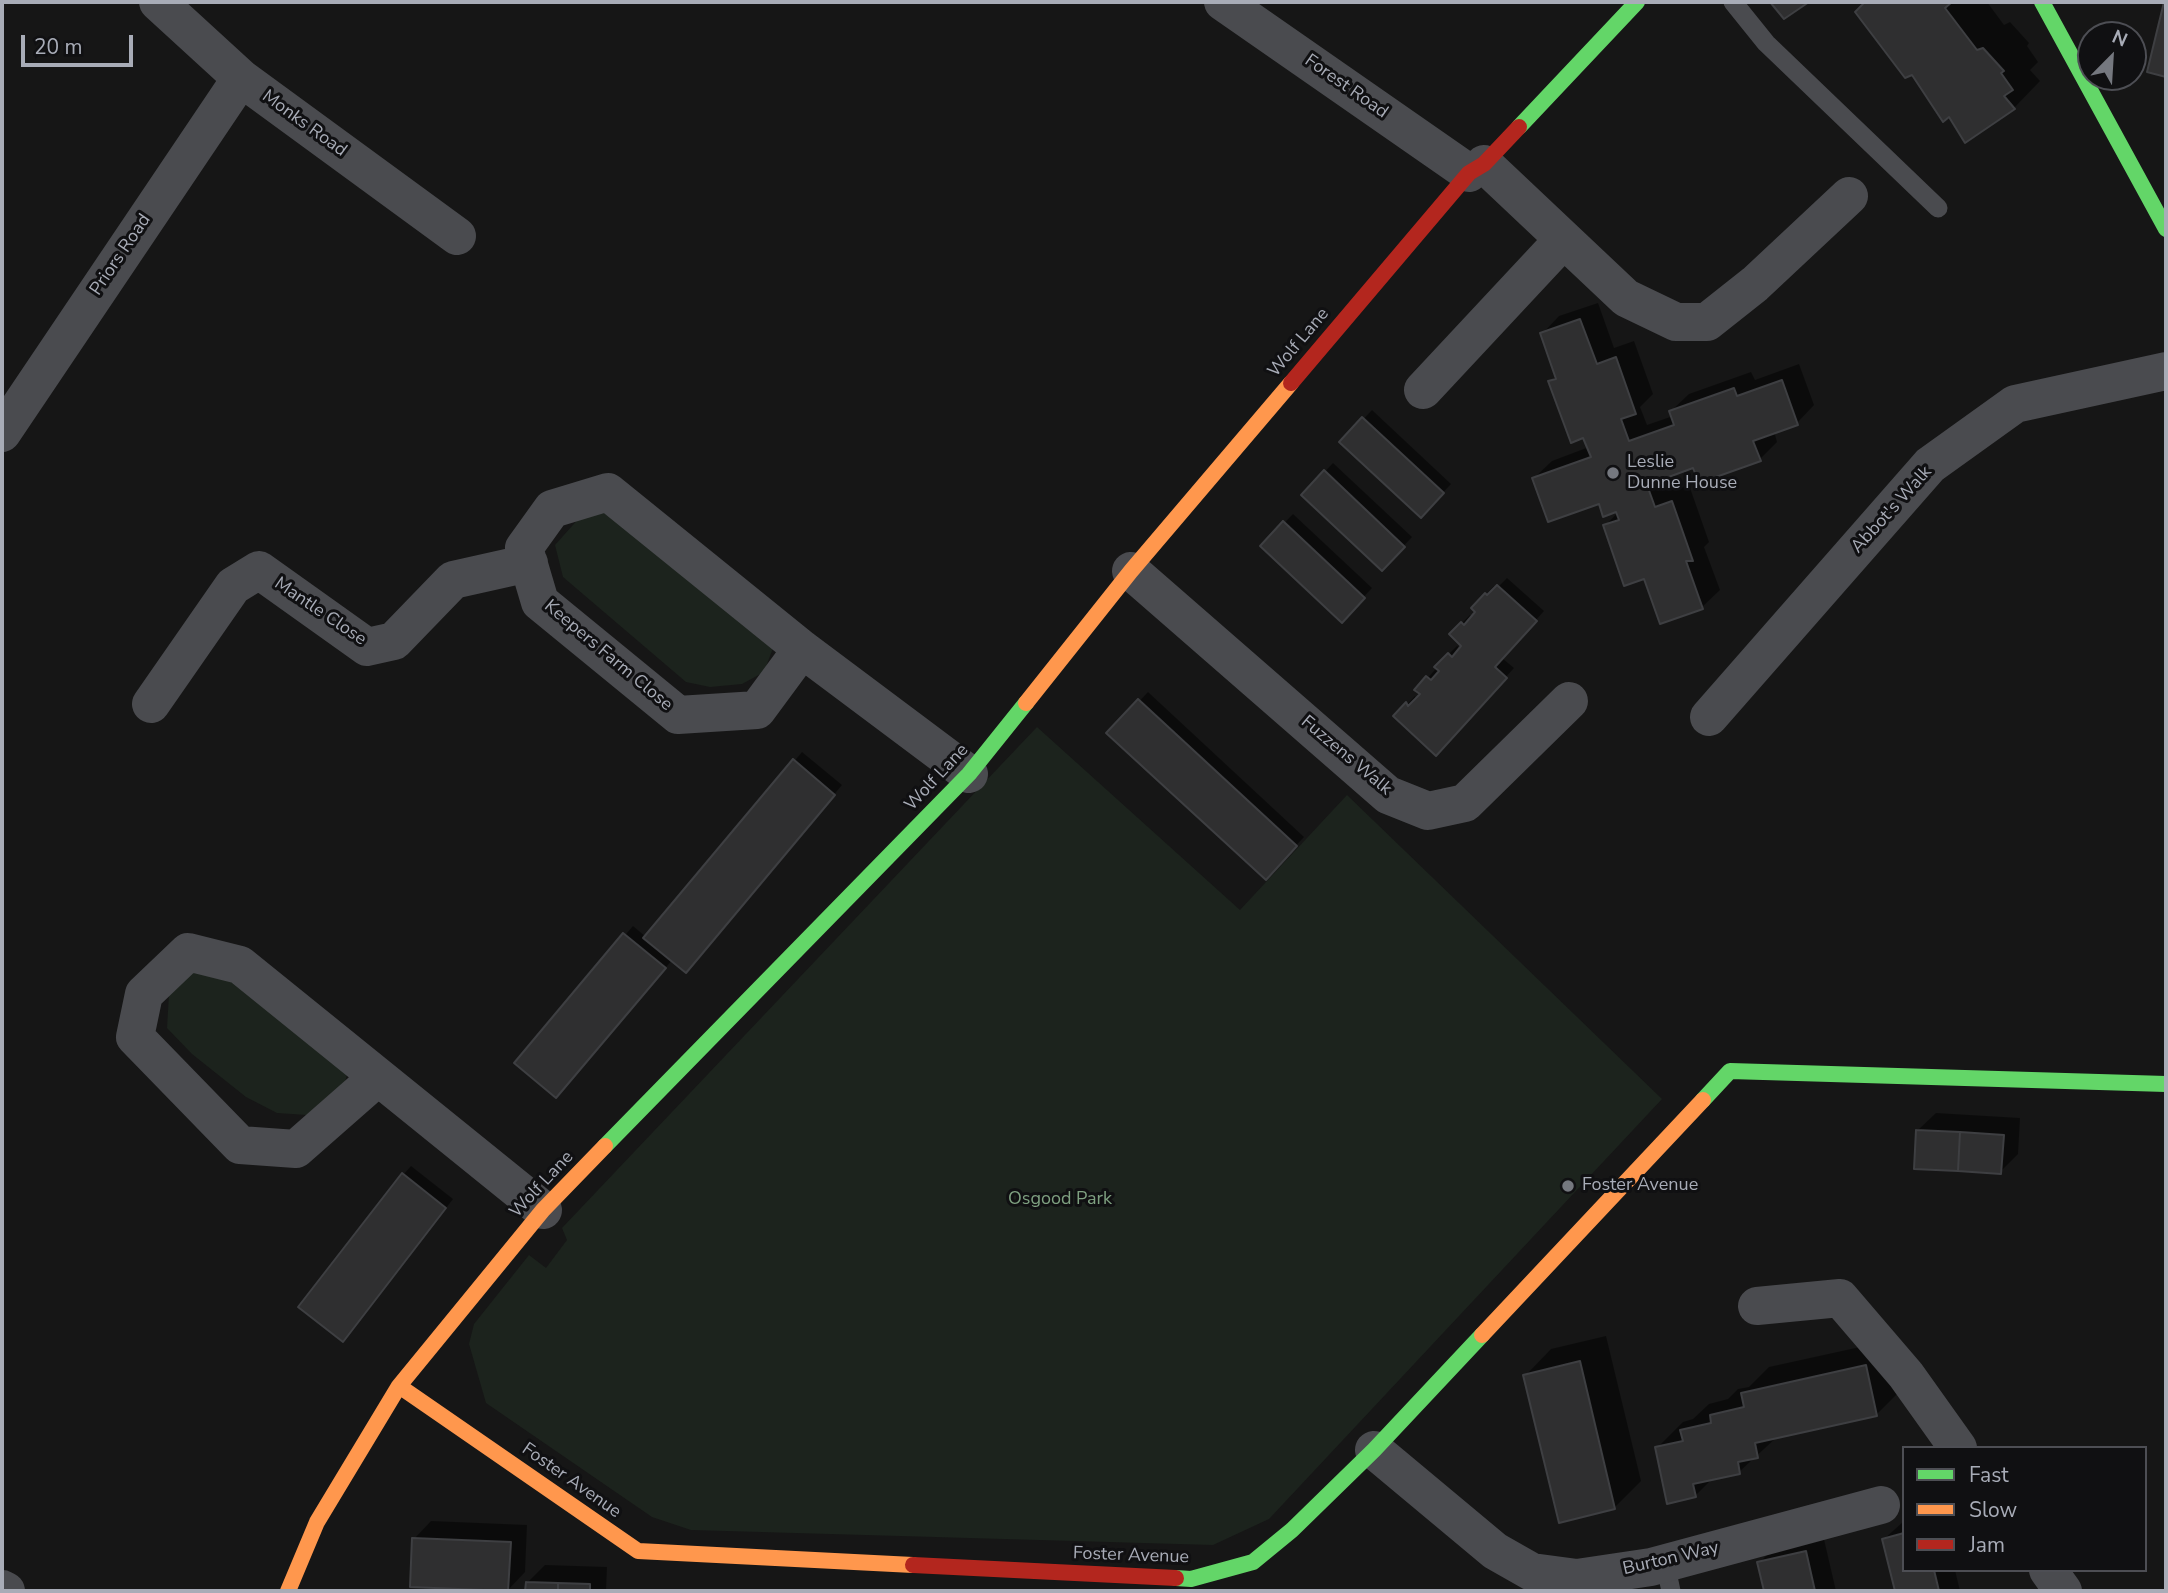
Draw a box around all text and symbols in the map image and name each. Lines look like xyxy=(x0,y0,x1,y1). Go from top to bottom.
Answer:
scale bar xyxy=(24,21,136,65)
north arrow xyxy=(2077,21,2147,91)
text: N xyxy=(2108,24,2132,53)
text: 20 m xyxy=(34,33,83,61)
street label: Forest Road xyxy=(1300,50,1392,124)
street label: Monks Road xyxy=(257,86,351,162)
street label: Priors Road xyxy=(86,210,156,300)
street label: Wolf Lane xyxy=(1264,304,1334,382)
place label: Leslie Dunne House xyxy=(1627,452,1737,494)
street label: Abbot's Walk xyxy=(1847,462,1937,558)
marker: Leslie Dunne House xyxy=(1605,465,1621,481)
street label: Mantle Close xyxy=(270,573,370,651)
street label: Keepers Farm Close xyxy=(539,596,677,716)
street label: Fuzzens Walk xyxy=(1296,712,1396,800)
street label: Wolf Lane xyxy=(901,740,973,816)
street label: Wolf Lane xyxy=(506,1147,578,1223)
place label: Foster Avenue xyxy=(1582,1175,1698,1197)
marker: Foster Avenue xyxy=(1560,1178,1576,1194)
park label: Osgood Park xyxy=(1008,1189,1112,1211)
street label: Foster Avenue xyxy=(517,1439,625,1523)
legend xyxy=(1902,1446,2147,1572)
text: Fast xyxy=(1969,1461,2009,1489)
text: Slow xyxy=(1969,1496,2017,1524)
text: Jam xyxy=(1969,1531,2005,1559)
street label: Burton Way xyxy=(1621,1537,1721,1581)
street label: Foster Avenue xyxy=(1073,1543,1189,1569)

